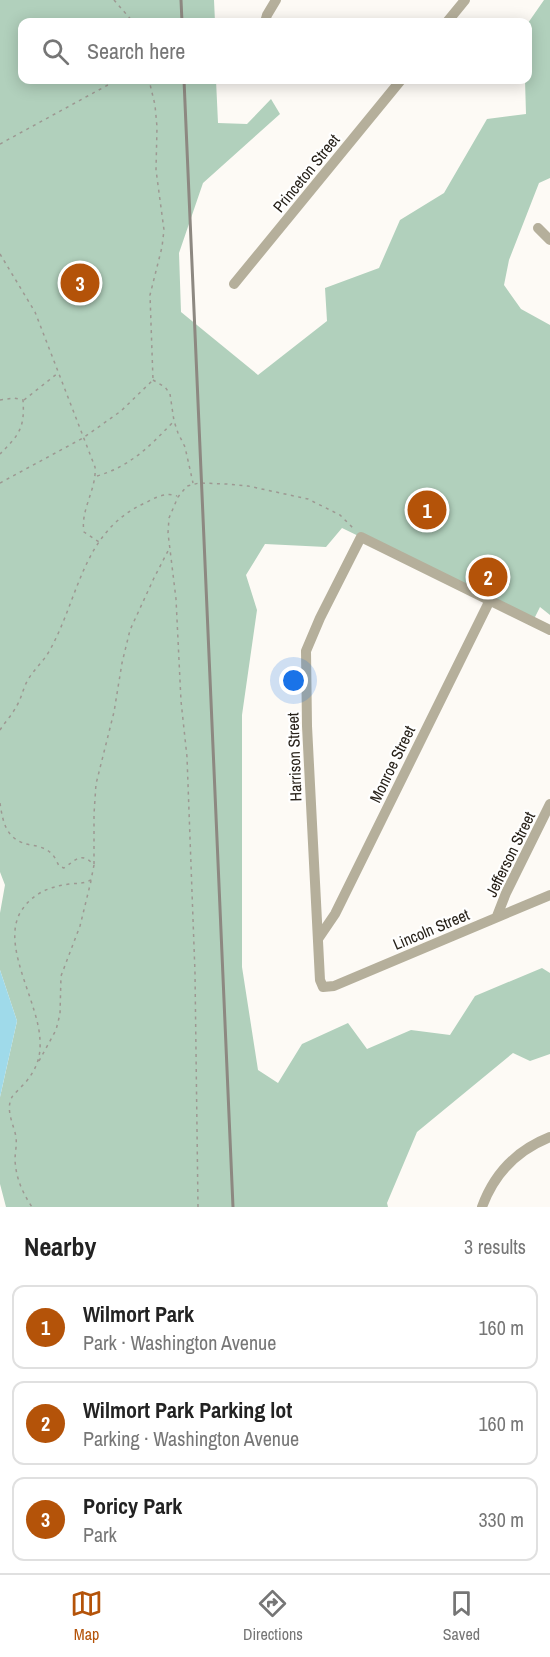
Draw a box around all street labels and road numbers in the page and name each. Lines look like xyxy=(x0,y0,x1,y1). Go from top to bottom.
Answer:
street label: Princeton Street xyxy=(268,129,345,217)
street label: Harrison Street xyxy=(281,712,307,802)
street label: Monroe Street xyxy=(364,722,420,806)
street label: Jefferson Street xyxy=(480,807,540,900)
street label: Lincoln Street xyxy=(389,903,473,955)

